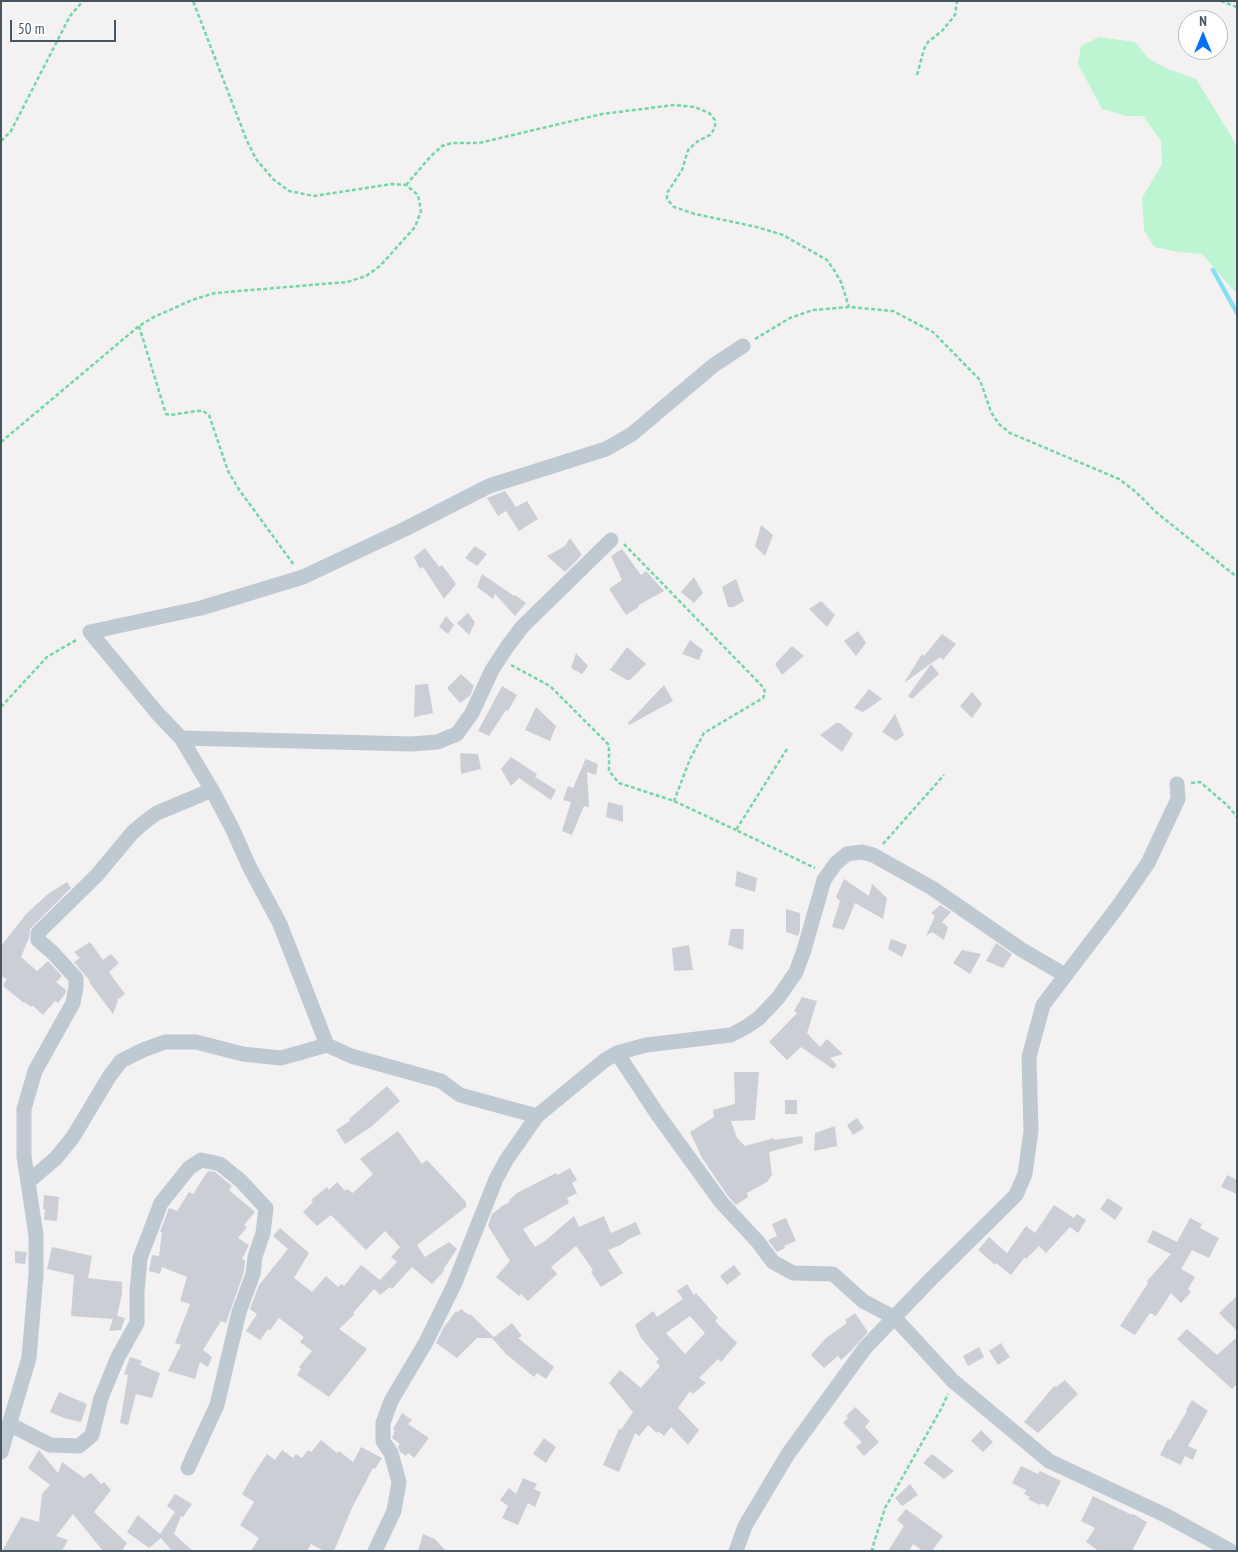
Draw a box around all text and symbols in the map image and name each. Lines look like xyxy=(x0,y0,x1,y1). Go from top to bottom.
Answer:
scale bar xyxy=(12,10,119,42)
north arrow xyxy=(1178,10,1228,60)
text: N xyxy=(1199,12,1207,30)
text: 50 m xyxy=(18,19,44,38)

